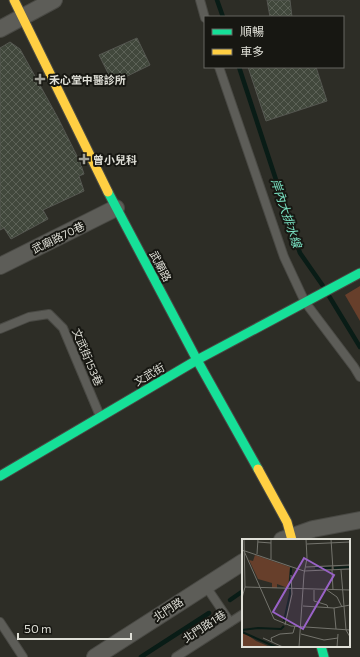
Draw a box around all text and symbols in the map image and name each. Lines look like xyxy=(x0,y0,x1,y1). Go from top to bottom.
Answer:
legend xyxy=(204,16,344,68)
text: 順暢 xyxy=(240,24,264,38)
text: 車多 xyxy=(240,44,264,58)
marker: 禾心堂中醫診所 xyxy=(34,73,46,85)
place label: 禾心堂中醫診所 xyxy=(49,73,126,86)
marker: 曾小兒科 xyxy=(78,153,90,165)
place label: 曾小兒科 xyxy=(93,153,137,166)
water label: 岸內大排水線 xyxy=(269,177,305,251)
street label: 武廟路70巷 xyxy=(30,219,86,255)
street label: 武廟路 xyxy=(148,248,174,284)
street label: 文武街153巷 xyxy=(70,326,106,388)
street label: 文武街 xyxy=(131,360,167,388)
inset map xyxy=(242,539,350,647)
street label: 北門路 xyxy=(151,595,185,623)
street label: 北門路1巷 xyxy=(180,607,228,645)
scale bar xyxy=(18,615,131,641)
text: 50 m xyxy=(24,621,52,635)

